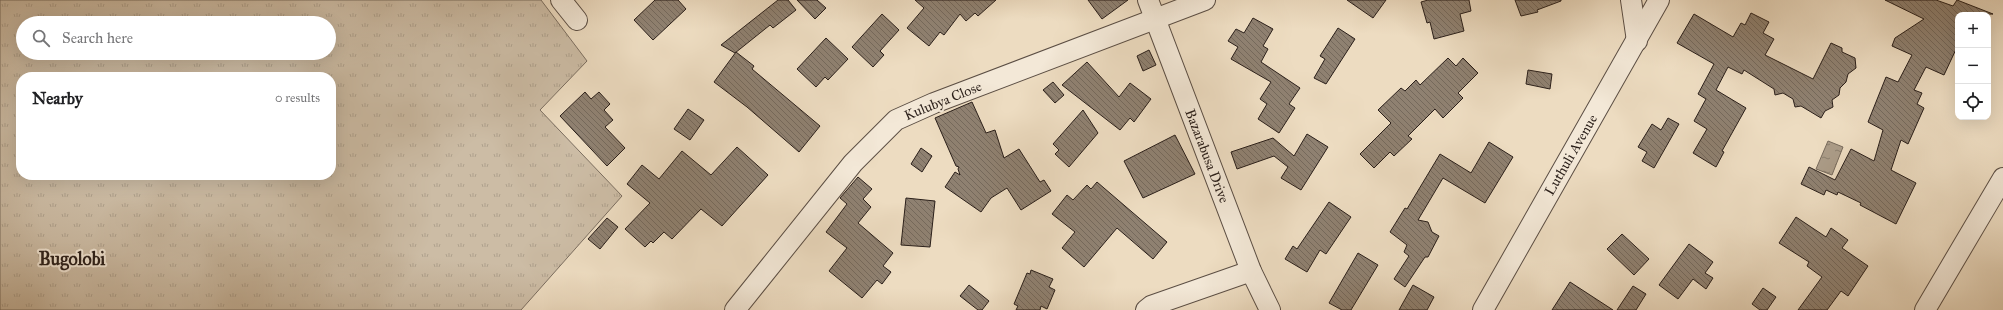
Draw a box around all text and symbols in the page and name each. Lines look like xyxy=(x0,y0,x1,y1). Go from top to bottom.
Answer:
map controls xyxy=(1955,12,1991,120)
button: + xyxy=(1955,12,1991,48)
search box xyxy=(16,16,336,60)
icon: search xyxy=(30,27,52,49)
text: Search here xyxy=(62,29,133,47)
button: − xyxy=(1955,48,1991,84)
street label: Kulubya Close xyxy=(902,78,984,124)
button: locate xyxy=(1955,84,1991,120)
text: Nearby xyxy=(32,88,83,109)
text: 0 results xyxy=(275,90,320,106)
street label: Bazarabusa Drive xyxy=(1181,107,1233,206)
street label: Luthuli Avenue xyxy=(1541,111,1601,198)
district label: Bugolobi xyxy=(39,248,106,271)

